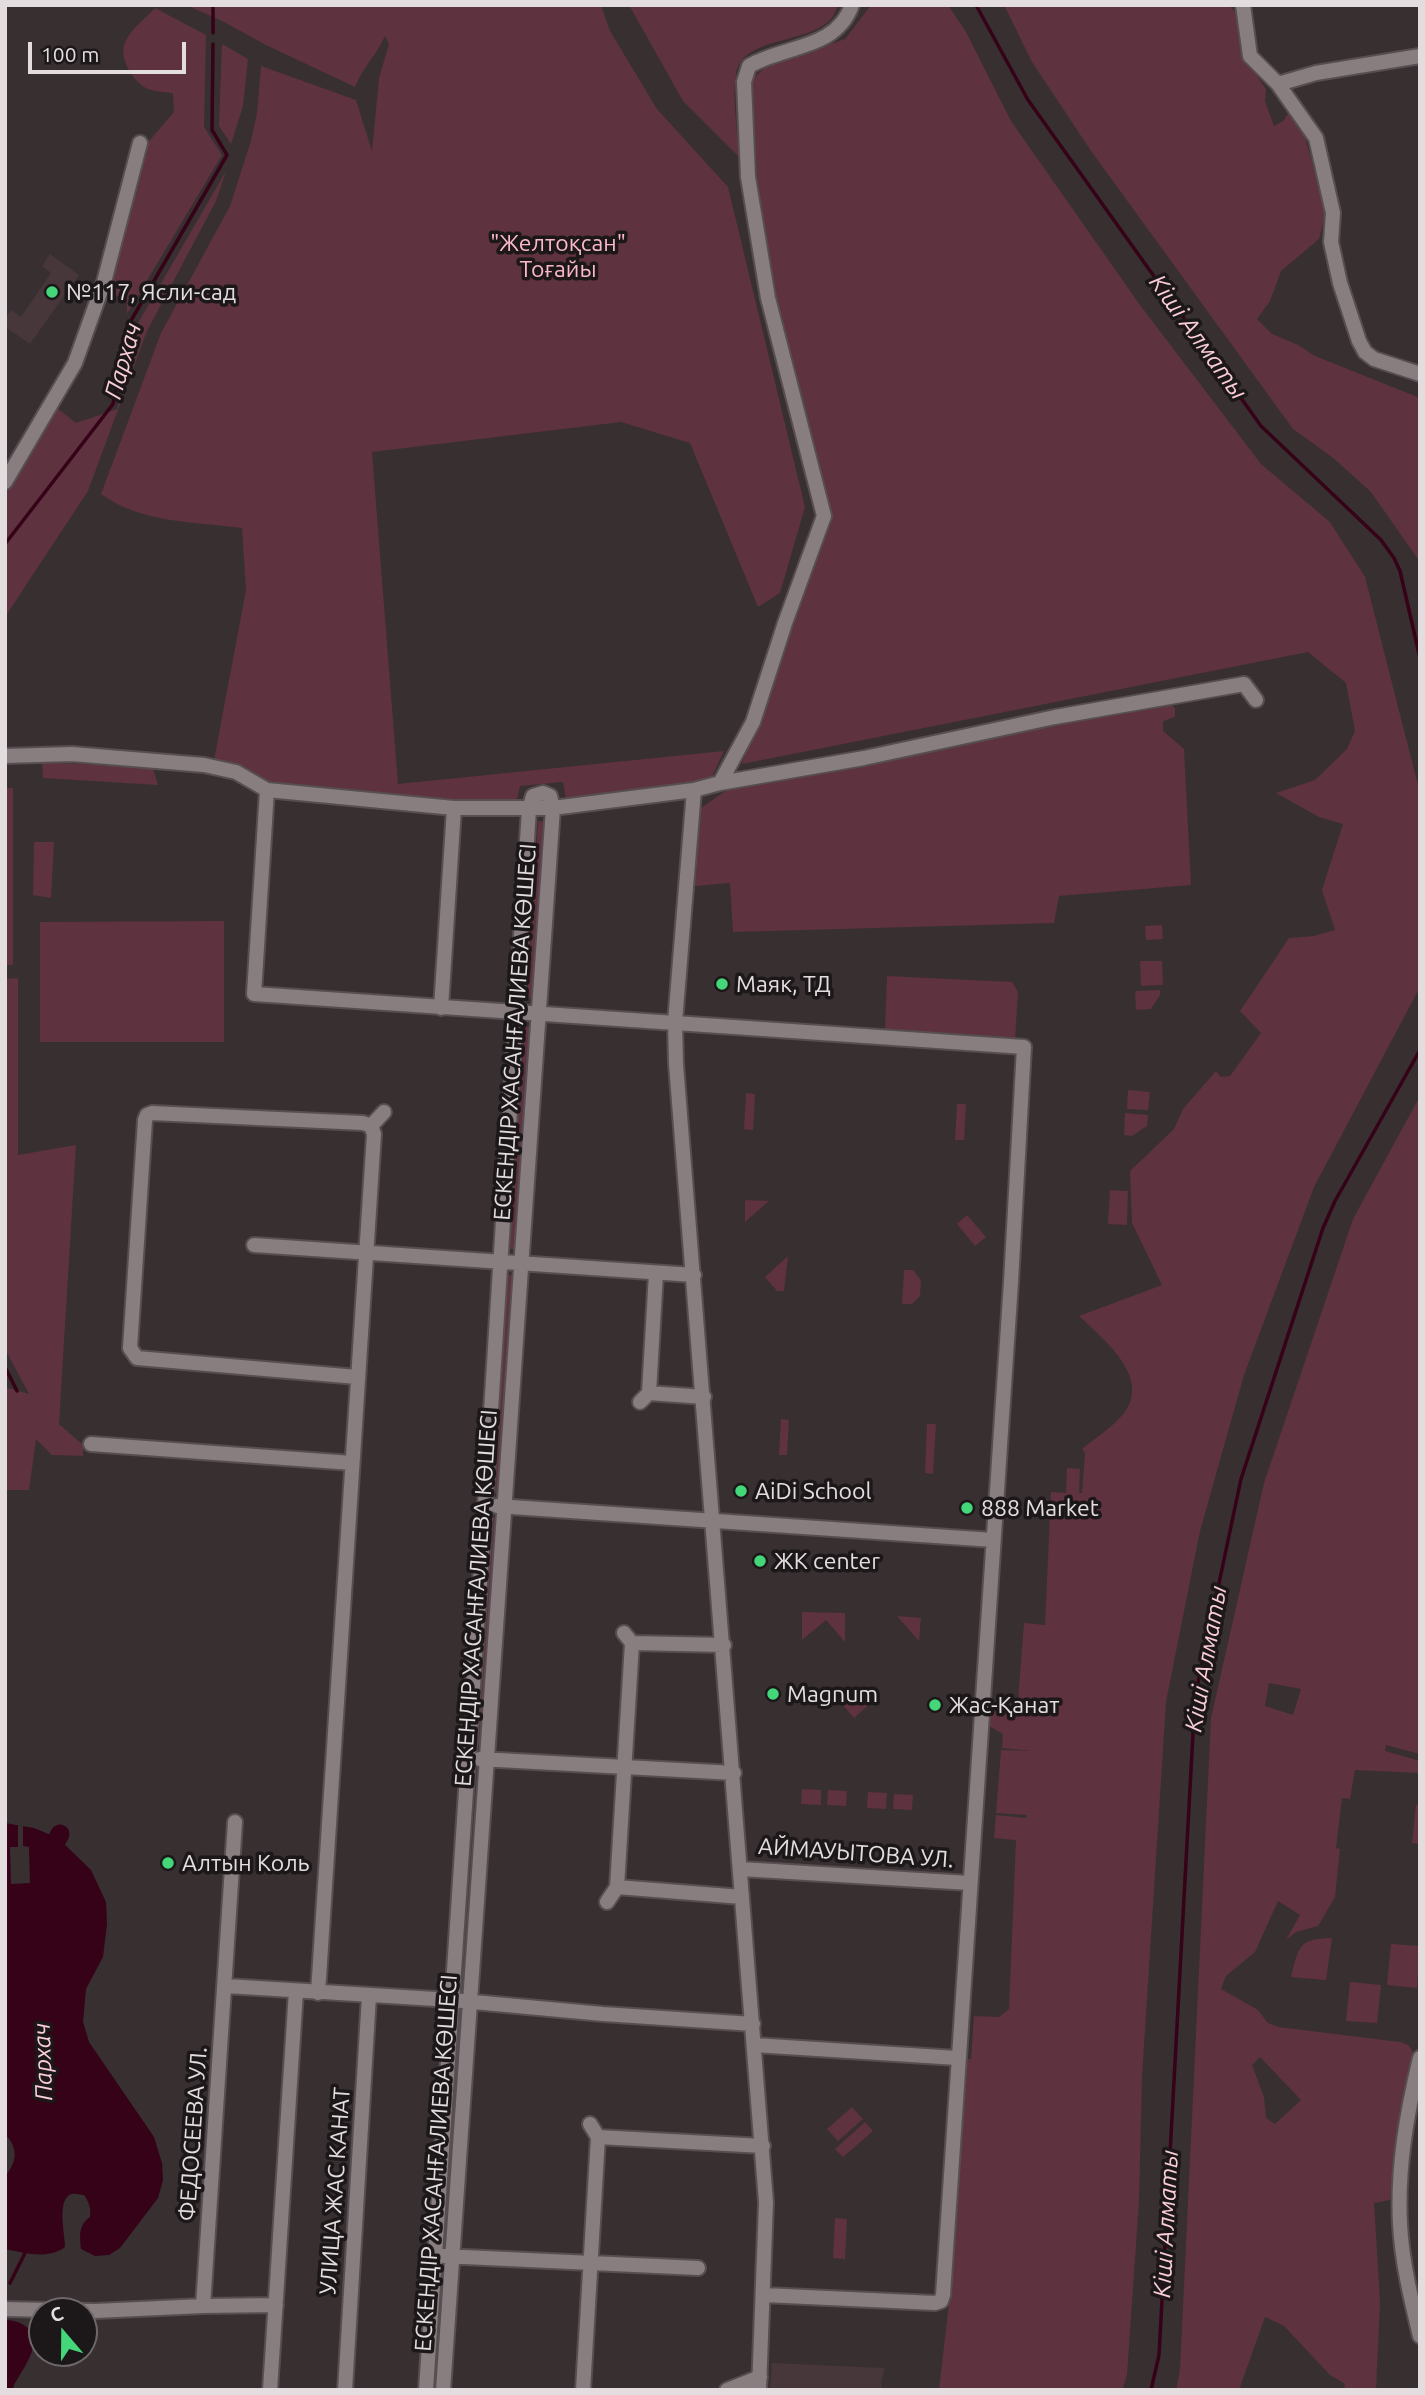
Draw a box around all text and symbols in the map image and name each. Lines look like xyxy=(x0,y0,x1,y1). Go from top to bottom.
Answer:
scale bar xyxy=(32,28,189,72)
text: 100 m xyxy=(41,42,99,66)
park label: "Желтоқсан" Тоғайы xyxy=(490,229,626,283)
water label: Кіші Алматы xyxy=(1143,269,1253,405)
place label: №117, Ясли-сад xyxy=(66,278,236,306)
marker: №117, Ясли-сад xyxy=(44,284,60,300)
water label: Пархач xyxy=(98,320,148,402)
street label: ЕСКЕНДІР ХАСАНҒАЛИЕВА КӨШЕСІ xyxy=(488,843,542,1221)
place label: Маяк, ТД xyxy=(736,970,831,998)
marker: Маяк, ТД xyxy=(714,976,730,992)
street label: ЕСКЕНДІР ХАСАНҒАЛИЕВА КӨШЕСІ xyxy=(449,1409,503,1787)
place label: AiDi School xyxy=(755,1477,871,1505)
marker: AiDi School xyxy=(733,1483,749,1499)
place label: 888 Market xyxy=(981,1494,1099,1522)
marker: 888 Market xyxy=(959,1500,975,1516)
place label: ЖК center xyxy=(774,1547,880,1575)
marker: ЖК center xyxy=(752,1553,768,1569)
water label: Кіші Алматы xyxy=(1179,1584,1233,1734)
place label: Magnum xyxy=(787,1680,878,1708)
marker: Magnum xyxy=(765,1686,781,1702)
place label: Жас-Қанат xyxy=(949,1691,1060,1719)
marker: Жас-Қанат xyxy=(927,1697,943,1713)
street label: АЙМАУЫТОВА УЛ. xyxy=(757,1832,955,1874)
place label: Алтын Коль xyxy=(182,1849,310,1877)
marker: Алтын Коль xyxy=(160,1855,176,1871)
street label: ЕСКЕНДІР ХАСАНҒАЛИЕВА КӨШЕСІ xyxy=(409,1974,463,2352)
water label: Пархач xyxy=(27,2023,59,2101)
street label: ФЕДОСЕЕВА УЛ. xyxy=(173,2046,213,2222)
street label: УЛИЦА ЖАС КАНАТ xyxy=(314,2086,356,2296)
water label: Кіші Алматы xyxy=(1148,2149,1184,2299)
north arrow xyxy=(28,2297,98,2367)
text: С xyxy=(47,2302,66,2327)

